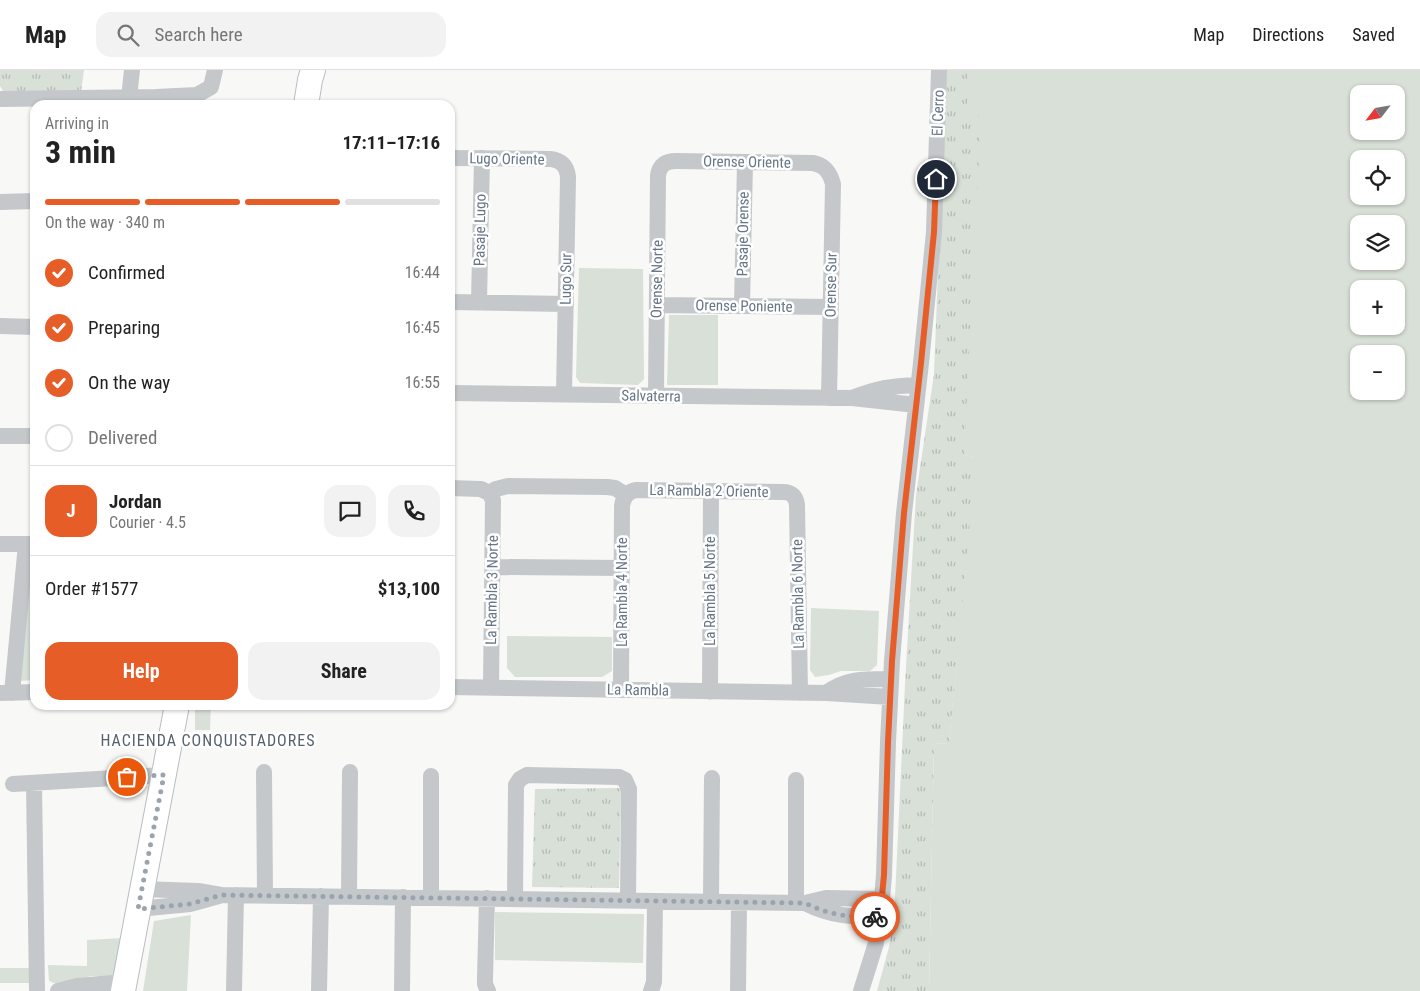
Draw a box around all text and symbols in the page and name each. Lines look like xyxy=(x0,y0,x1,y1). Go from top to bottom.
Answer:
search box xyxy=(96,12,446,57)
text: Map xyxy=(25,21,66,49)
icon: search xyxy=(114,21,142,49)
text: Search here xyxy=(154,23,243,46)
text: Map xyxy=(1193,24,1224,45)
text: Directions xyxy=(1252,24,1324,45)
text: Saved xyxy=(1352,24,1395,45)
north arrow xyxy=(1350,85,1405,140)
map controls xyxy=(1350,85,1405,400)
street label: El Cerro xyxy=(928,89,948,137)
text: Arriving in xyxy=(45,114,109,133)
text: 17:11–17:16 xyxy=(342,131,440,154)
text: 3 min xyxy=(45,133,116,171)
street label: Lugo Oriente xyxy=(469,149,545,169)
button: locate xyxy=(1350,150,1405,205)
street label: Orense Oriente xyxy=(703,152,791,172)
pin xyxy=(915,158,957,200)
icon: home xyxy=(922,165,950,193)
street label: Pasaje Orense xyxy=(733,191,753,277)
street label: Pasaje Lugo xyxy=(470,194,490,266)
text: On the way · 340 m xyxy=(45,213,165,232)
button: layers xyxy=(1350,215,1405,270)
street label: Orense Norte xyxy=(647,240,667,318)
street label: Lugo Sur xyxy=(557,252,575,305)
street label: Orense Sur xyxy=(821,252,841,317)
icon: check xyxy=(45,259,73,287)
text: Confirmed xyxy=(88,261,165,284)
text: 16:44 xyxy=(405,263,440,282)
button: + xyxy=(1350,280,1405,335)
street label: Orense Poniente xyxy=(695,296,793,316)
icon: check xyxy=(45,314,73,342)
text: Preparing xyxy=(88,316,160,339)
text: 16:45 xyxy=(405,318,440,337)
button: − xyxy=(1350,345,1405,400)
icon: check xyxy=(45,369,73,397)
text: On the way xyxy=(88,371,170,394)
text: 16:55 xyxy=(405,373,440,392)
street label: Salvaterra xyxy=(621,386,681,406)
text: Delivered xyxy=(88,426,157,449)
street label: La Rambla 2 Oriente xyxy=(649,481,769,501)
button: chat xyxy=(324,485,376,537)
button: phone xyxy=(388,485,440,537)
text: Jordan xyxy=(109,490,162,513)
text: J xyxy=(66,499,76,522)
text: Courier · 4.5 xyxy=(109,513,186,532)
street label: La Rambla 3 Norte xyxy=(482,535,502,645)
street label: La Rambla 5 Norte xyxy=(701,536,719,646)
street label: La Rambla 4 Norte xyxy=(613,537,631,647)
street label: La Rambla 6 Norte xyxy=(788,539,808,649)
text: Order #1577 xyxy=(45,577,138,600)
text: $13,100 xyxy=(378,577,440,600)
button: Help xyxy=(45,642,238,700)
button: Share xyxy=(248,642,440,700)
street label: La Rambla xyxy=(607,680,669,700)
district label: HACIENDA CONQUISTADORES xyxy=(101,731,315,750)
pin xyxy=(106,756,148,798)
icon: bag xyxy=(113,763,141,791)
courier xyxy=(850,892,900,942)
icon: bike xyxy=(861,903,889,931)

